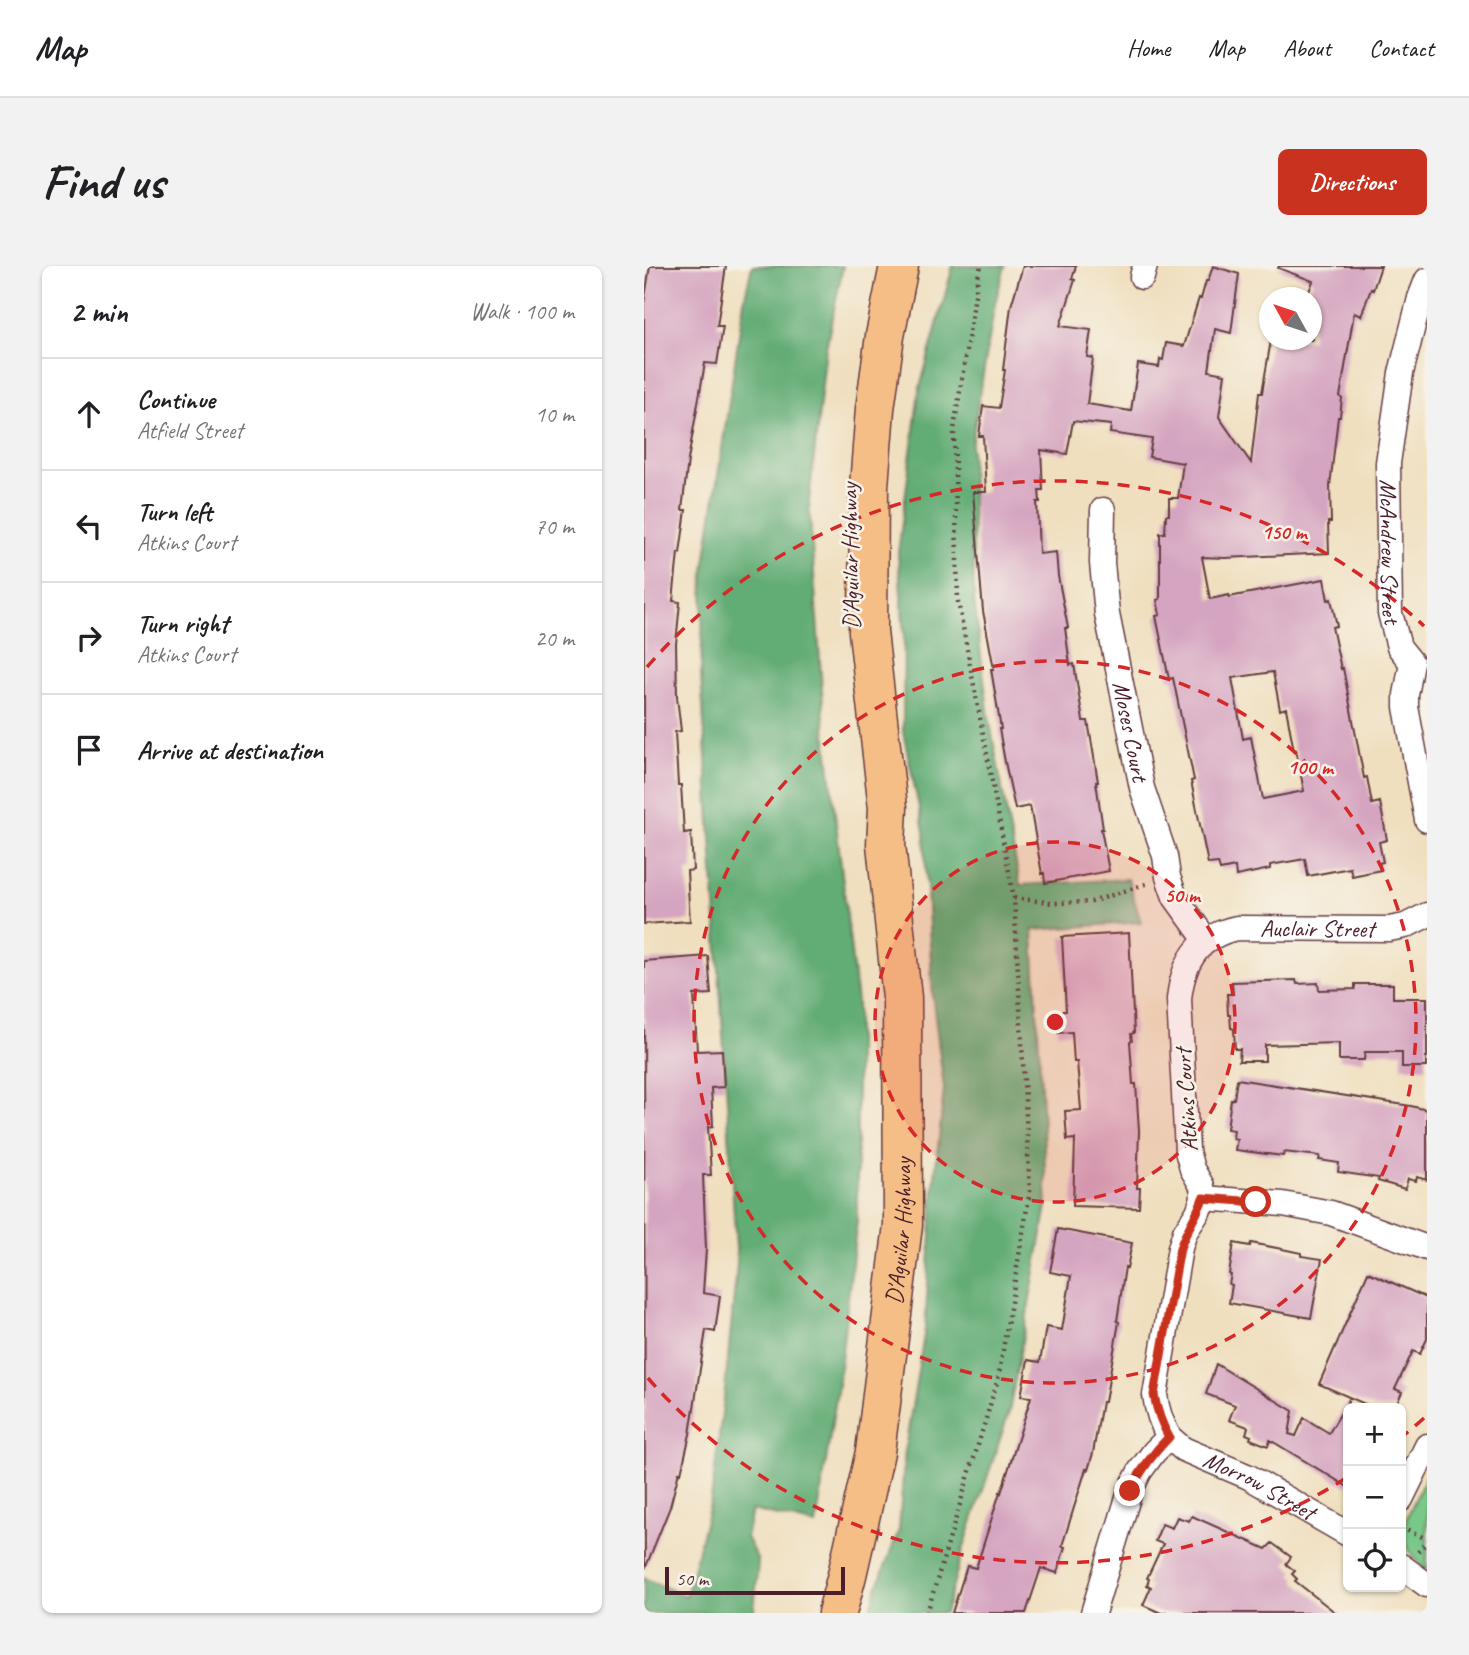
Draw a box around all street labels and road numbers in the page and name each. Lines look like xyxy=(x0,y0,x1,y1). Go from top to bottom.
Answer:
street label: McAndrew Street xyxy=(1373,479,1408,629)
street label: D'Aguilar Highway xyxy=(834,481,866,630)
street label: Moses Court xyxy=(1106,679,1156,786)
street label: Auclair Street xyxy=(1260,913,1377,944)
street label: Atkins Court xyxy=(1167,1044,1205,1153)
street label: D'Aguilar Highway xyxy=(878,1156,918,1306)
street label: Morrow Street xyxy=(1199,1444,1323,1528)

